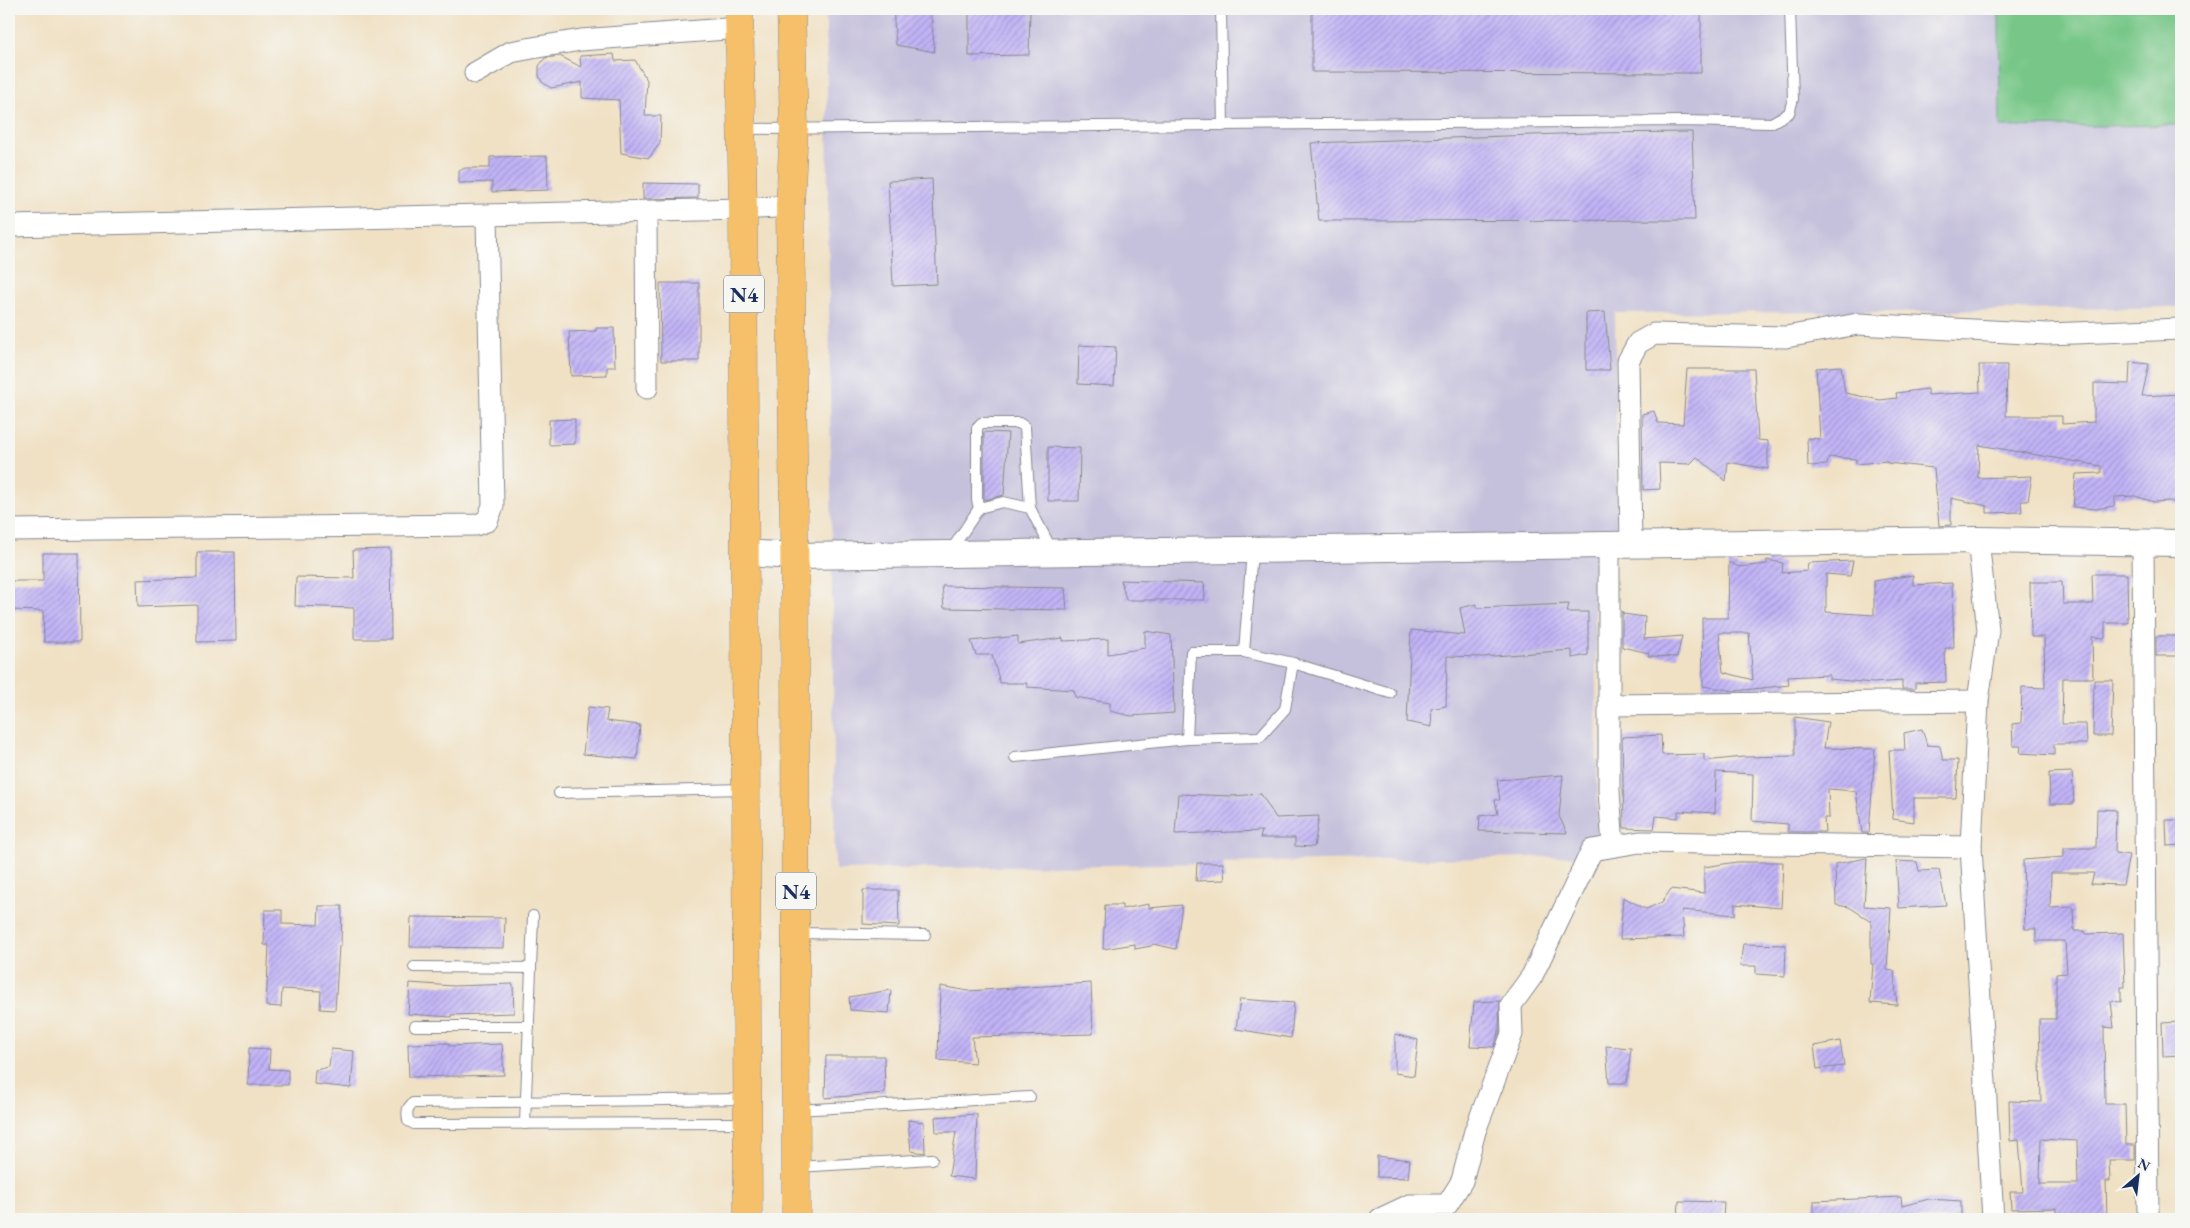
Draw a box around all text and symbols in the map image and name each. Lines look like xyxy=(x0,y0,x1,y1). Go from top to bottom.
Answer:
road number: N4 xyxy=(724,276,764,312)
road number: N4 xyxy=(776,872,816,909)
north arrow xyxy=(2112,1150,2162,1200)
text: N xyxy=(2135,1154,2154,1175)

